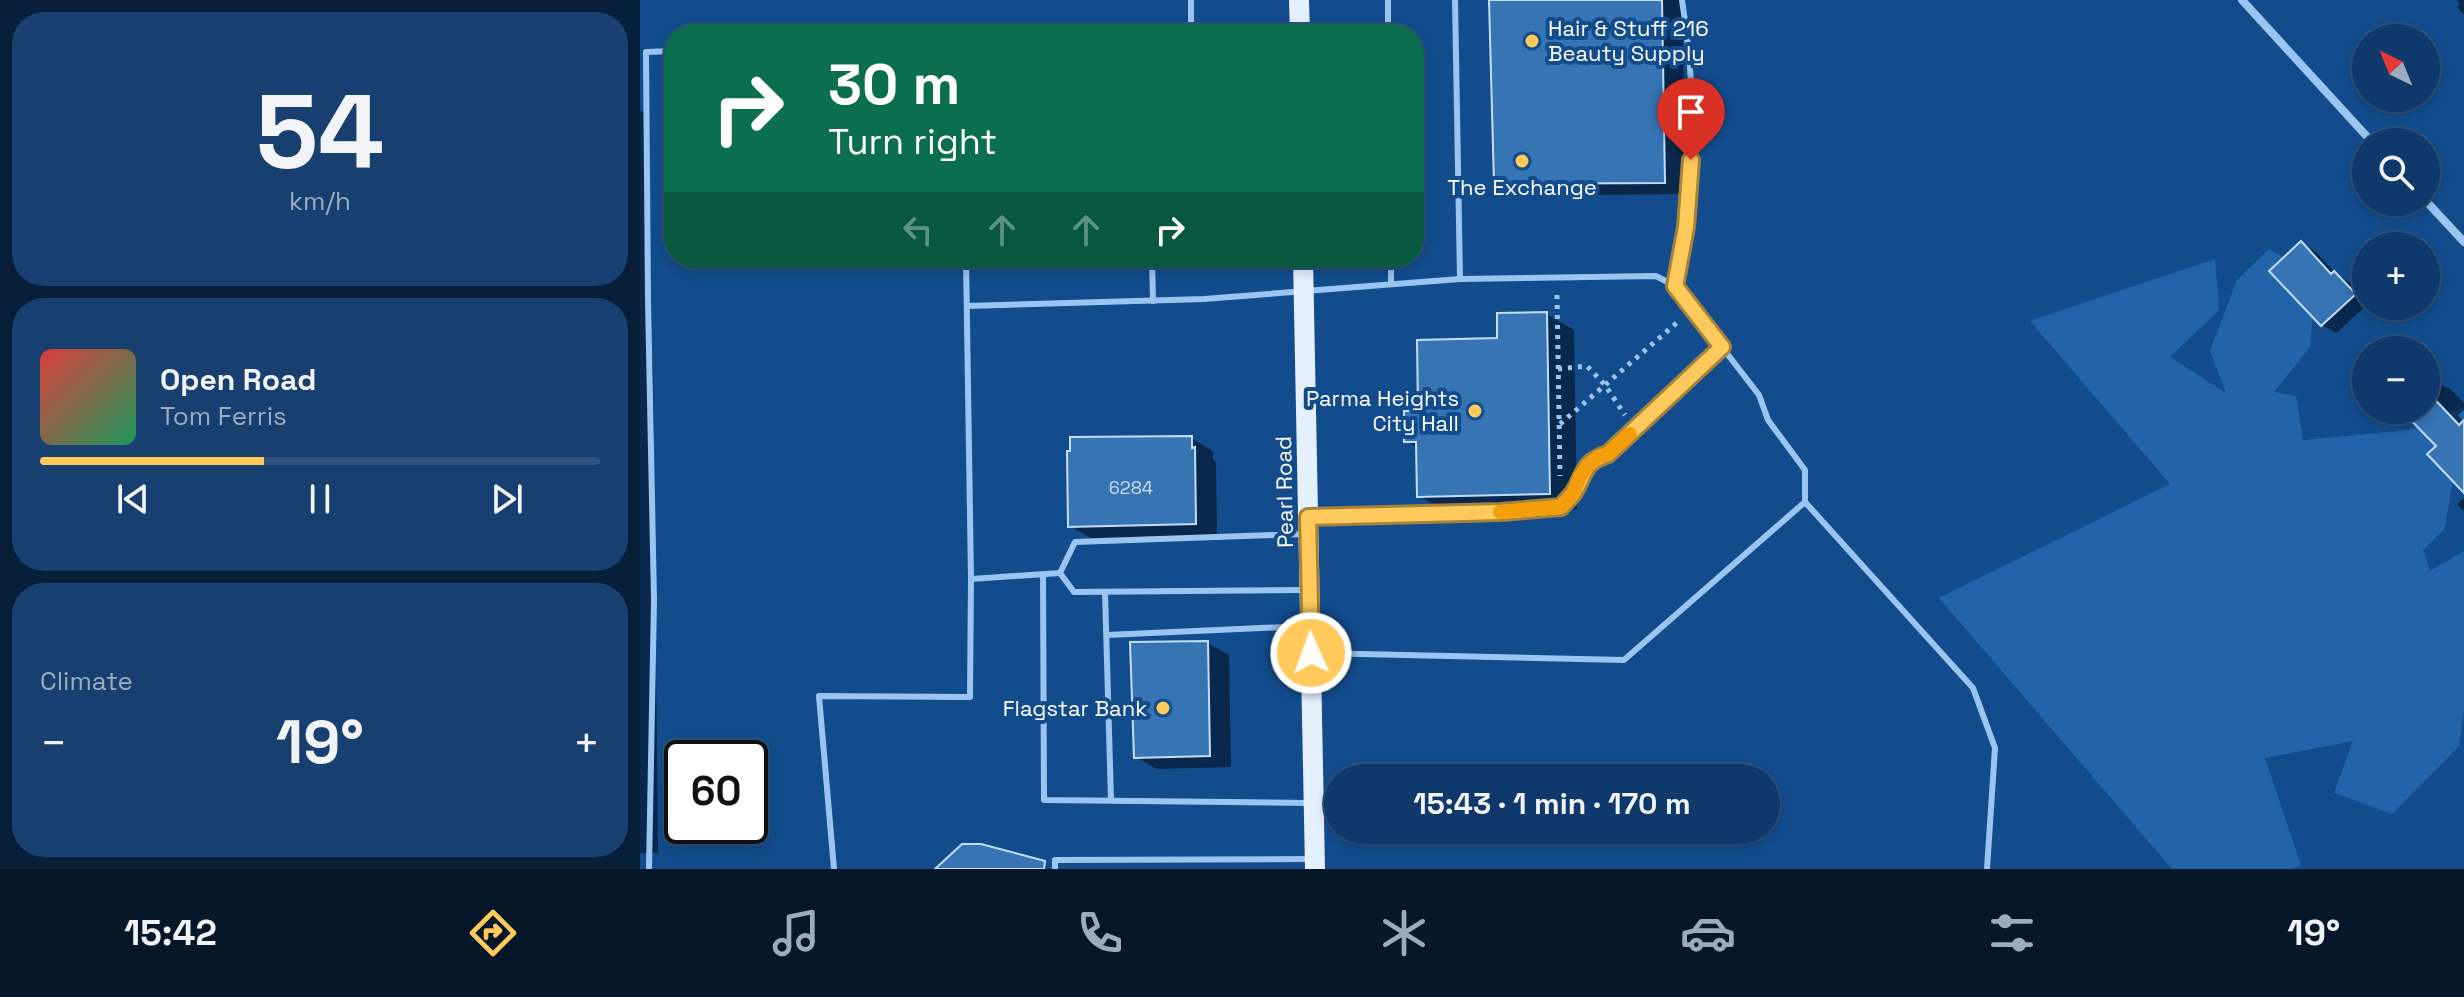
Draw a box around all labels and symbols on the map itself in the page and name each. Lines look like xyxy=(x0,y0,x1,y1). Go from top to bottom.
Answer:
place label: Hair & Stuff 216 Beauty Supply xyxy=(1548,14,1709,67)
north arrow xyxy=(2352,24,2440,112)
marker: Hair & Stuff 216 Beauty Supply xyxy=(1523,32,1541,50)
pin xyxy=(1657,78,1725,160)
marker: The Exchange xyxy=(1513,152,1531,170)
place label: The Exchange xyxy=(1447,173,1597,201)
place label: Parma Heights City Hall xyxy=(1306,384,1459,437)
marker: Parma Heights City Hall xyxy=(1466,402,1484,420)
street label: Pearl Road xyxy=(1269,436,1299,548)
house number: 6284 xyxy=(1109,476,1153,499)
position arrow xyxy=(1269,611,1353,695)
place label: Flagstar Bank xyxy=(1003,694,1147,722)
marker: Flagstar Bank xyxy=(1154,699,1172,717)
speed limit sign: 60 xyxy=(664,740,768,844)

